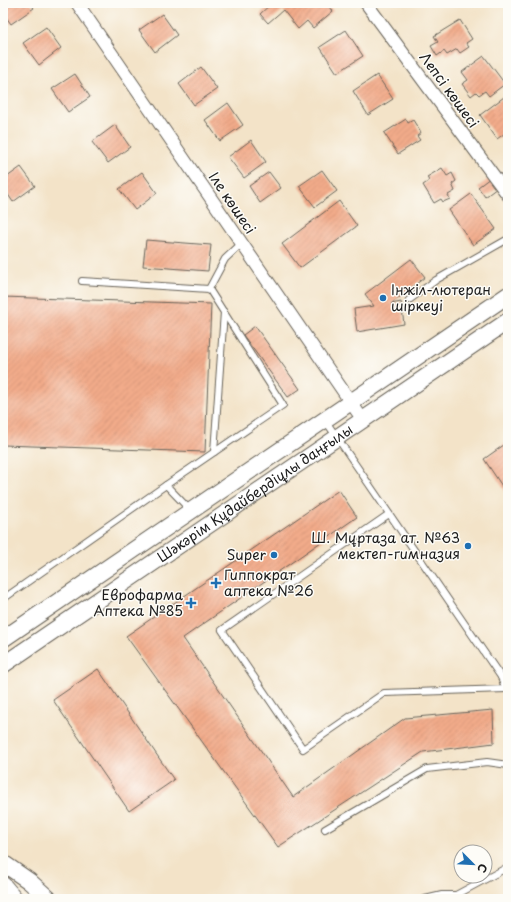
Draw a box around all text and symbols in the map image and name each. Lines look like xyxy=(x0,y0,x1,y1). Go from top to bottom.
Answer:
street label: Лепсі көшесі xyxy=(415,48,484,132)
street label: Іле көшесі xyxy=(204,167,261,238)
place label: Інжіл-лютеран шіркеуі xyxy=(391,279,491,316)
marker: Інжіл-лютеран шіркеуі xyxy=(378,293,388,303)
street label: Шәкәрім Құдайбердіұлы даңғылы xyxy=(153,419,357,567)
place label: Ш. Мұртаза ат. №63 мектеп-гимназия xyxy=(311,527,460,564)
marker: Ш. Мұртаза ат. №63 мектеп-гимназия xyxy=(463,541,473,551)
place label: Super xyxy=(227,544,267,565)
marker: Super xyxy=(269,550,279,560)
place label: Гиппократ аптека №26 xyxy=(224,564,313,601)
marker: Гиппократ аптека №26 xyxy=(211,578,221,588)
place label: Еврофарма Аптека №85 xyxy=(94,584,183,621)
marker: Еврофарма Аптека №85 xyxy=(186,598,196,608)
north arrow xyxy=(453,844,493,884)
text: С xyxy=(473,861,492,876)

